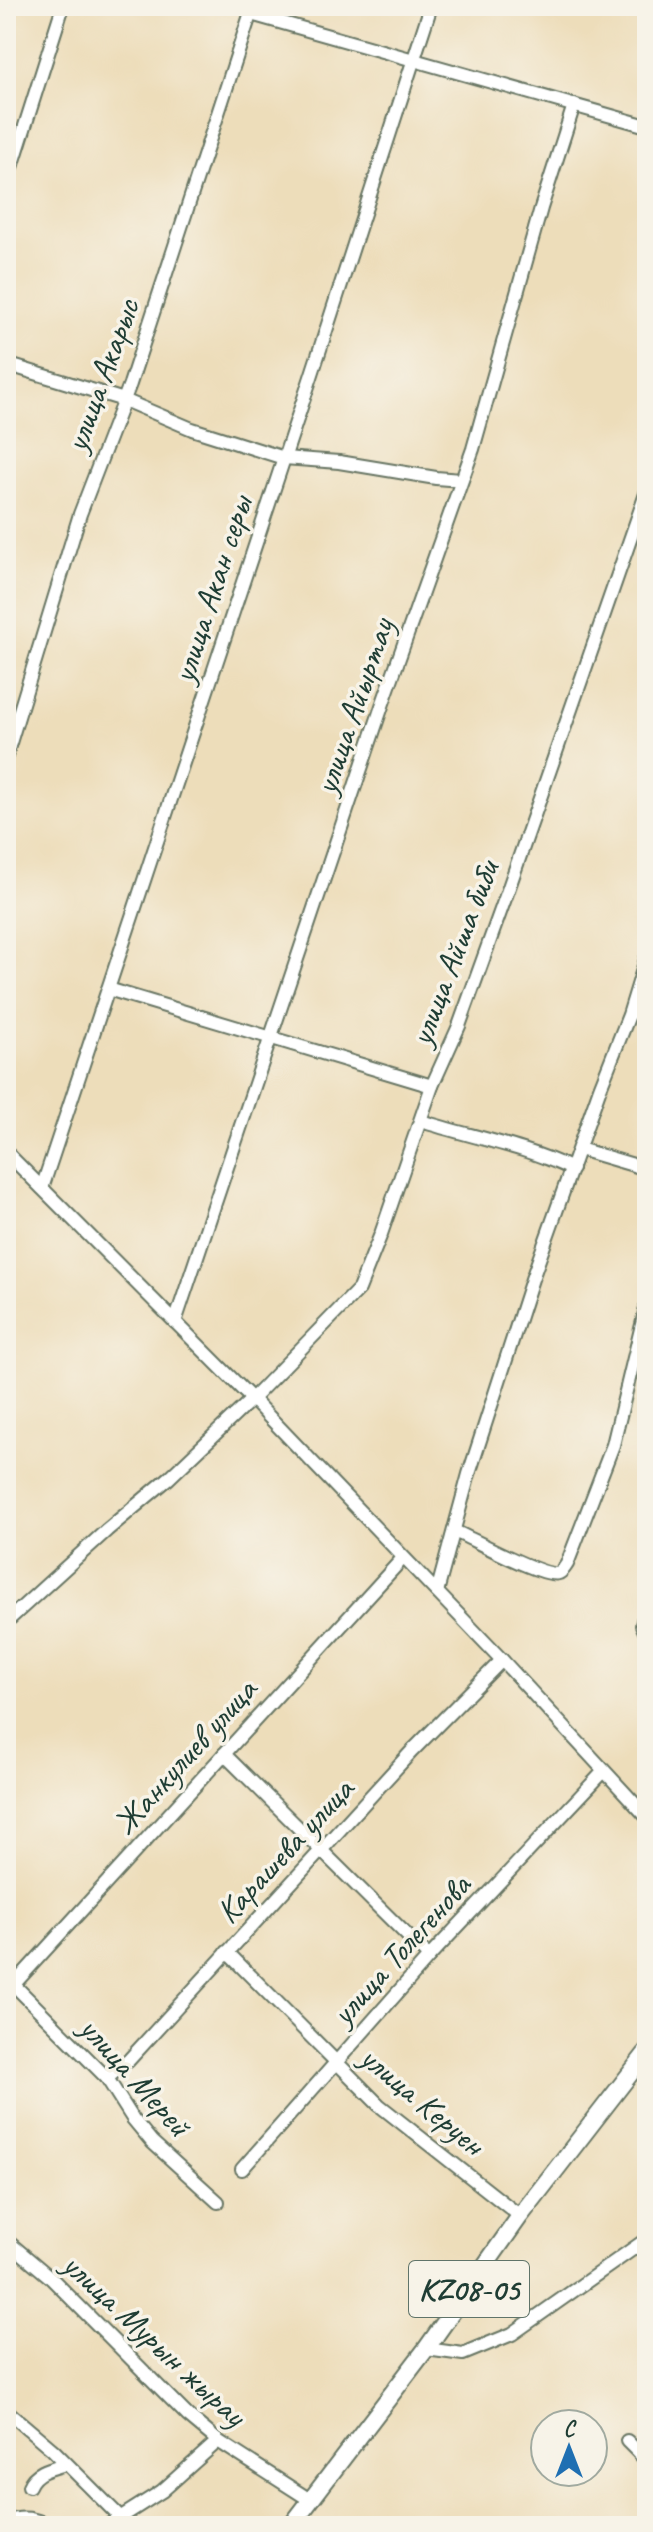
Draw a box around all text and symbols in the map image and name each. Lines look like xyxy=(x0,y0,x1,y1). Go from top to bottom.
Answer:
street label: улица Акарыс xyxy=(53,291,150,459)
street label: улица Акан серы xyxy=(161,488,263,690)
street label: улица Айыртау xyxy=(303,611,404,801)
street label: улица Айша биби xyxy=(398,852,509,1053)
street label: Жанкулиев улица xyxy=(103,1668,267,1843)
street label: Карашева улица xyxy=(206,1767,364,1932)
street label: улица Толегенова xyxy=(320,1863,481,2035)
street label: улица Мерей xyxy=(69,2006,202,2147)
street label: улица Керуен xyxy=(350,2035,495,2166)
street label: улица Мурын жырау xyxy=(52,2242,257,2437)
road number: KZ08-05 xyxy=(409,2261,529,2317)
north arrow xyxy=(529,2408,609,2488)
text: С xyxy=(564,2415,578,2443)

